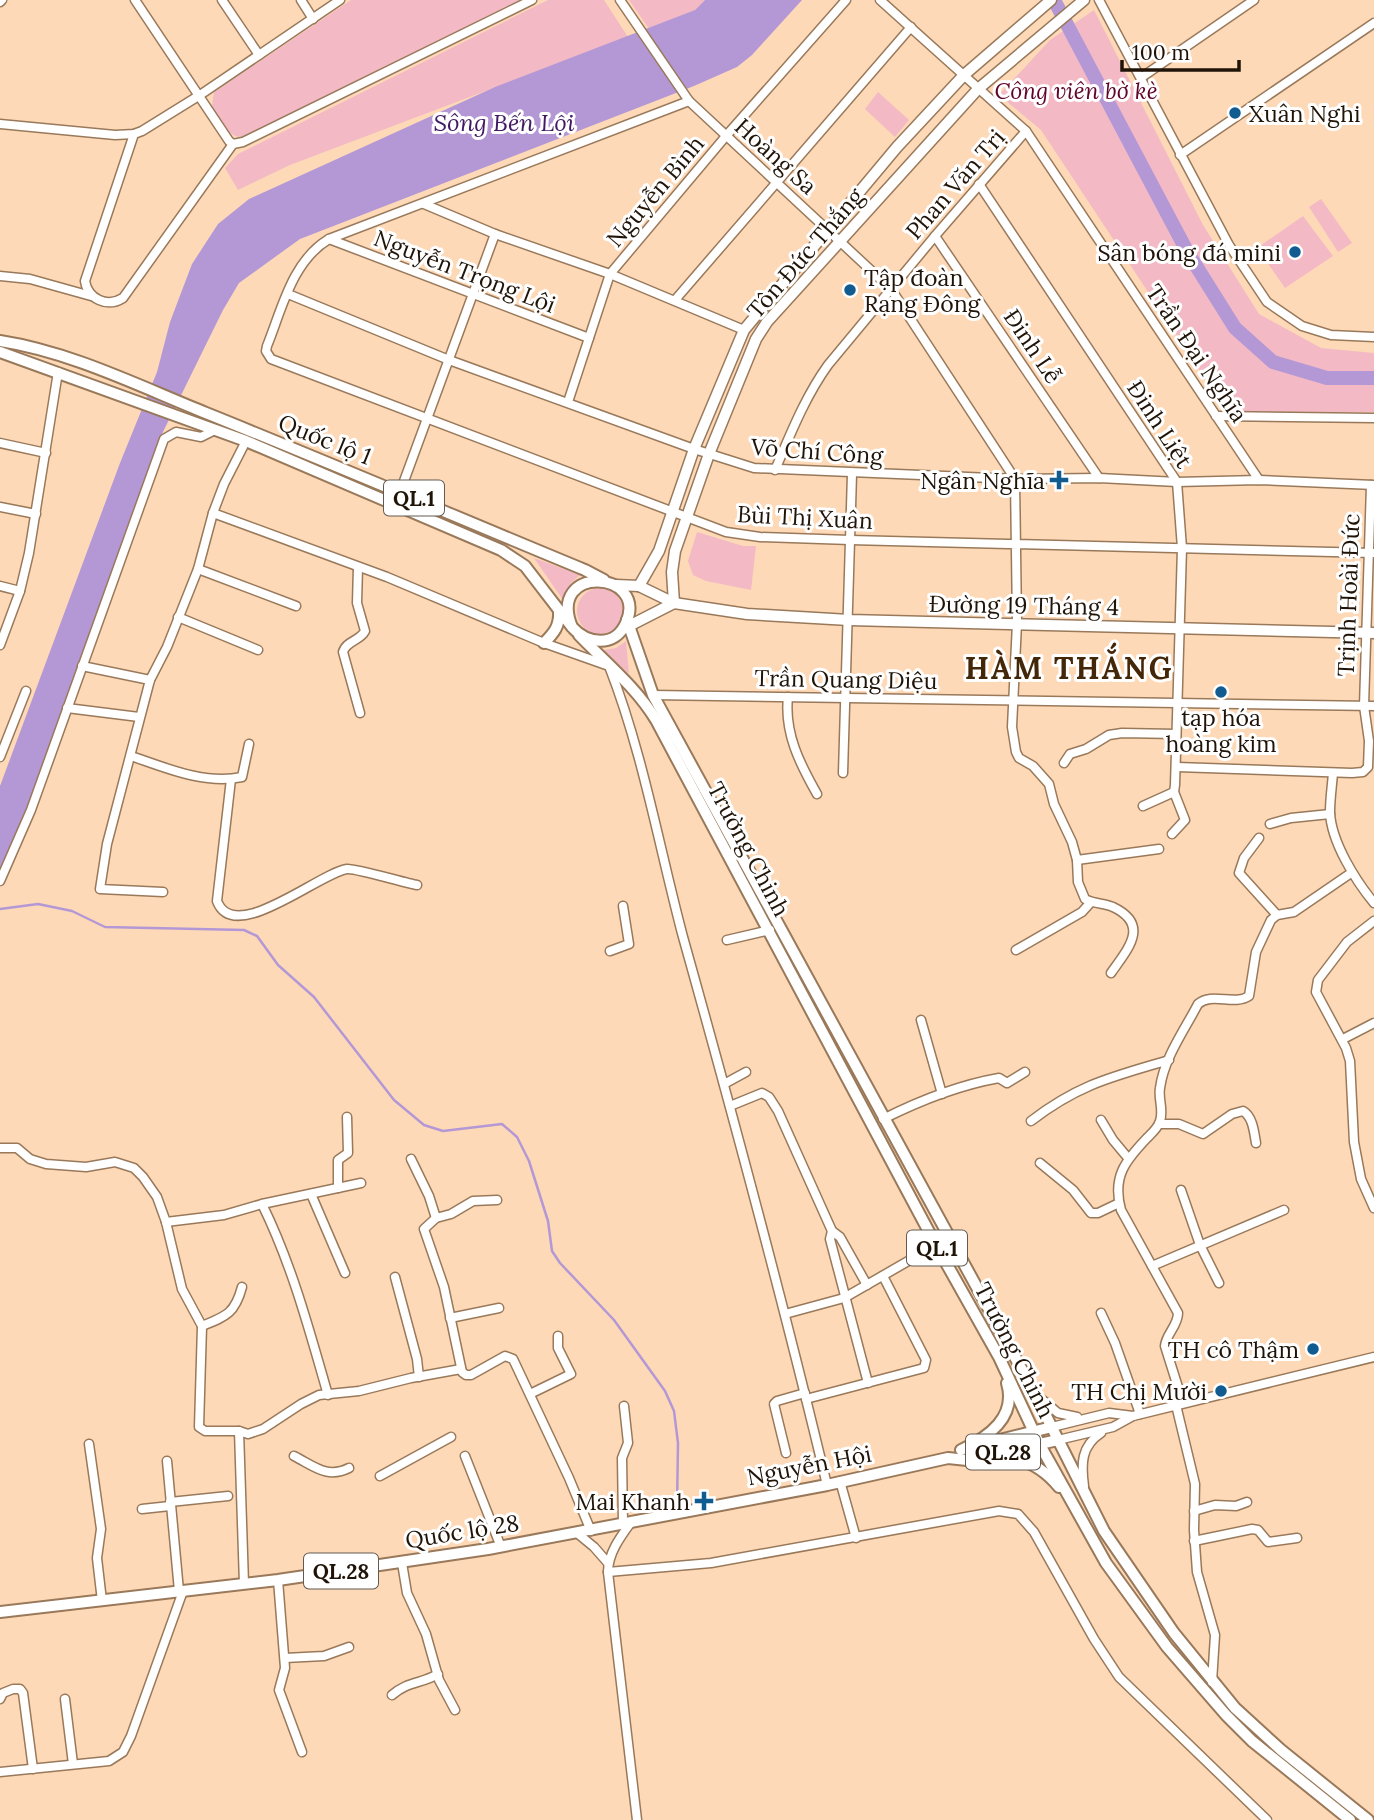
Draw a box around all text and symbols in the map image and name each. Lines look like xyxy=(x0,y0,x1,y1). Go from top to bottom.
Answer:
scale bar xyxy=(1122,28,1239,72)
text: 100 m xyxy=(1132,39,1190,66)
park label: Công viên bờ kè xyxy=(994,76,1158,105)
place label: Xuân Nghi xyxy=(1249,99,1360,128)
marker: Xuân Nghi xyxy=(1227,105,1243,121)
water label: Sông Bến Lội xyxy=(433,107,575,138)
street label: Hoàng Sa xyxy=(729,112,823,200)
street label: Phan Văn Trị xyxy=(899,123,1011,245)
street label: Nguyễn Bình xyxy=(600,129,710,253)
street label: Tôn Đức Thắng xyxy=(741,181,870,324)
street label: Nguyễn Trọng Lội xyxy=(370,223,560,319)
place label: Sân bóng đá mini xyxy=(1097,238,1281,267)
marker: Sân bóng đá mini xyxy=(1287,244,1303,260)
place label: Tập đoàn Rạng Đông xyxy=(864,263,982,318)
street label: Trần Đại Nghĩa xyxy=(1140,278,1254,428)
marker: Tập đoàn Rạng Đông xyxy=(842,282,858,298)
street label: Đinh Lễ xyxy=(998,303,1068,389)
street label: Đinh Liệt xyxy=(1121,375,1199,473)
street label: Quốc lộ 1 xyxy=(274,407,376,471)
street label: Võ Chí Công xyxy=(749,432,885,470)
place label: Ngân Nghĩa xyxy=(920,466,1045,495)
marker: Ngân Nghĩa xyxy=(1051,472,1067,488)
road number: QL.1 xyxy=(384,480,444,516)
street label: Bùi Thị Xuân xyxy=(736,499,874,535)
street label: Trịnh Hoài Đức xyxy=(1331,513,1365,677)
street label: Đường 19 Tháng 4 xyxy=(929,589,1119,621)
district label: HÀM THẮNG xyxy=(965,642,1173,687)
street label: Trần Quang Diệu xyxy=(754,663,938,695)
marker: tạp hóa hoàng kim xyxy=(1213,684,1229,700)
place label: tạp hóa hoàng kim xyxy=(1165,703,1277,758)
street label: Trường Chinh xyxy=(701,777,797,921)
road number: QL.1 xyxy=(907,1230,967,1266)
street label: Trường Chinh xyxy=(968,1277,1062,1423)
place label: TH cô Thậm xyxy=(1168,1335,1299,1364)
marker: TH cô Thậm xyxy=(1305,1341,1321,1357)
place label: TH Chị Mười xyxy=(1071,1377,1207,1406)
marker: TH Chị Mười xyxy=(1213,1383,1229,1399)
road number: QL.28 xyxy=(966,1434,1040,1470)
street label: Nguyễn Hội xyxy=(744,1439,874,1491)
place label: Mai Khanh xyxy=(575,1487,690,1516)
marker: Mai Khanh xyxy=(696,1493,712,1509)
street label: Quốc lộ 28 xyxy=(403,1508,521,1554)
road number: QL.28 xyxy=(304,1554,378,1588)

